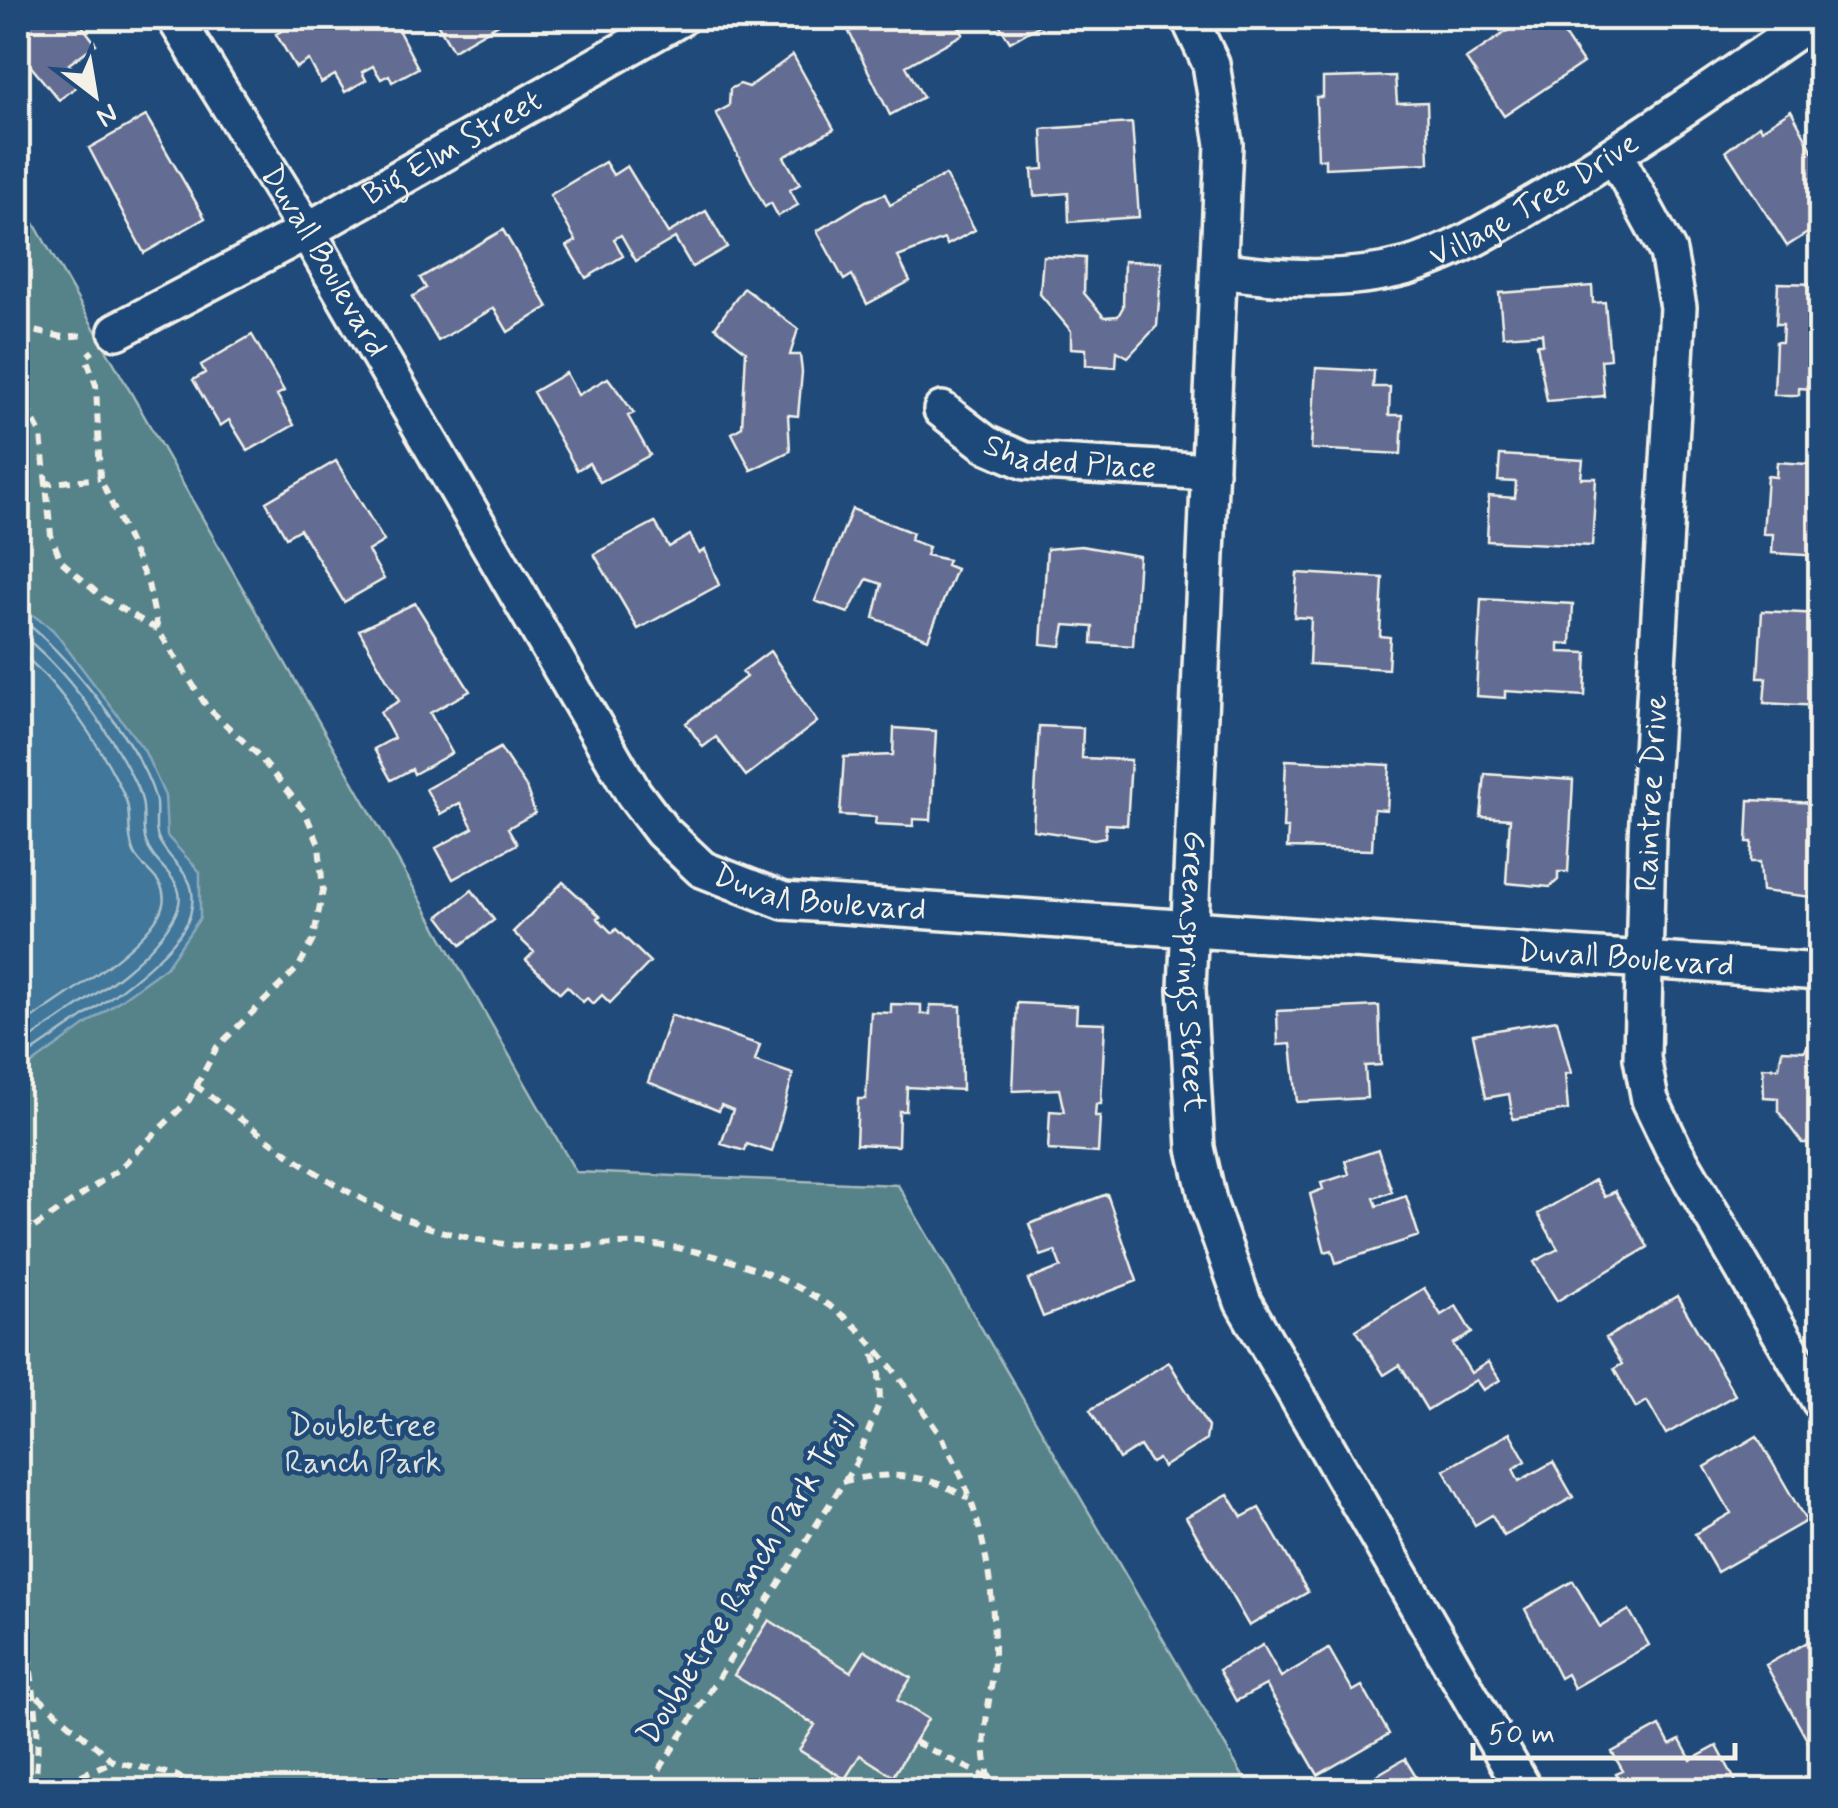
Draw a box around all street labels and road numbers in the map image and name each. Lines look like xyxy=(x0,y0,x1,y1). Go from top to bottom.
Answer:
street label: Big Elm Street xyxy=(355,80,550,216)
street label: Village Tree Drive xyxy=(1423,122,1647,278)
street label: Duvall Boulevard xyxy=(250,157,397,365)
street label: Shaded Place xyxy=(977,424,1157,490)
street label: Raintree Drive xyxy=(1626,693,1678,893)
street label: Greensprings Street xyxy=(1163,829,1215,1113)
street label: Duvall Boulevard xyxy=(707,854,927,932)
street label: Duvall Boulevard xyxy=(1516,930,1736,987)
street label: Doubletree Ranch Park Trail xyxy=(628,1407,866,1753)

